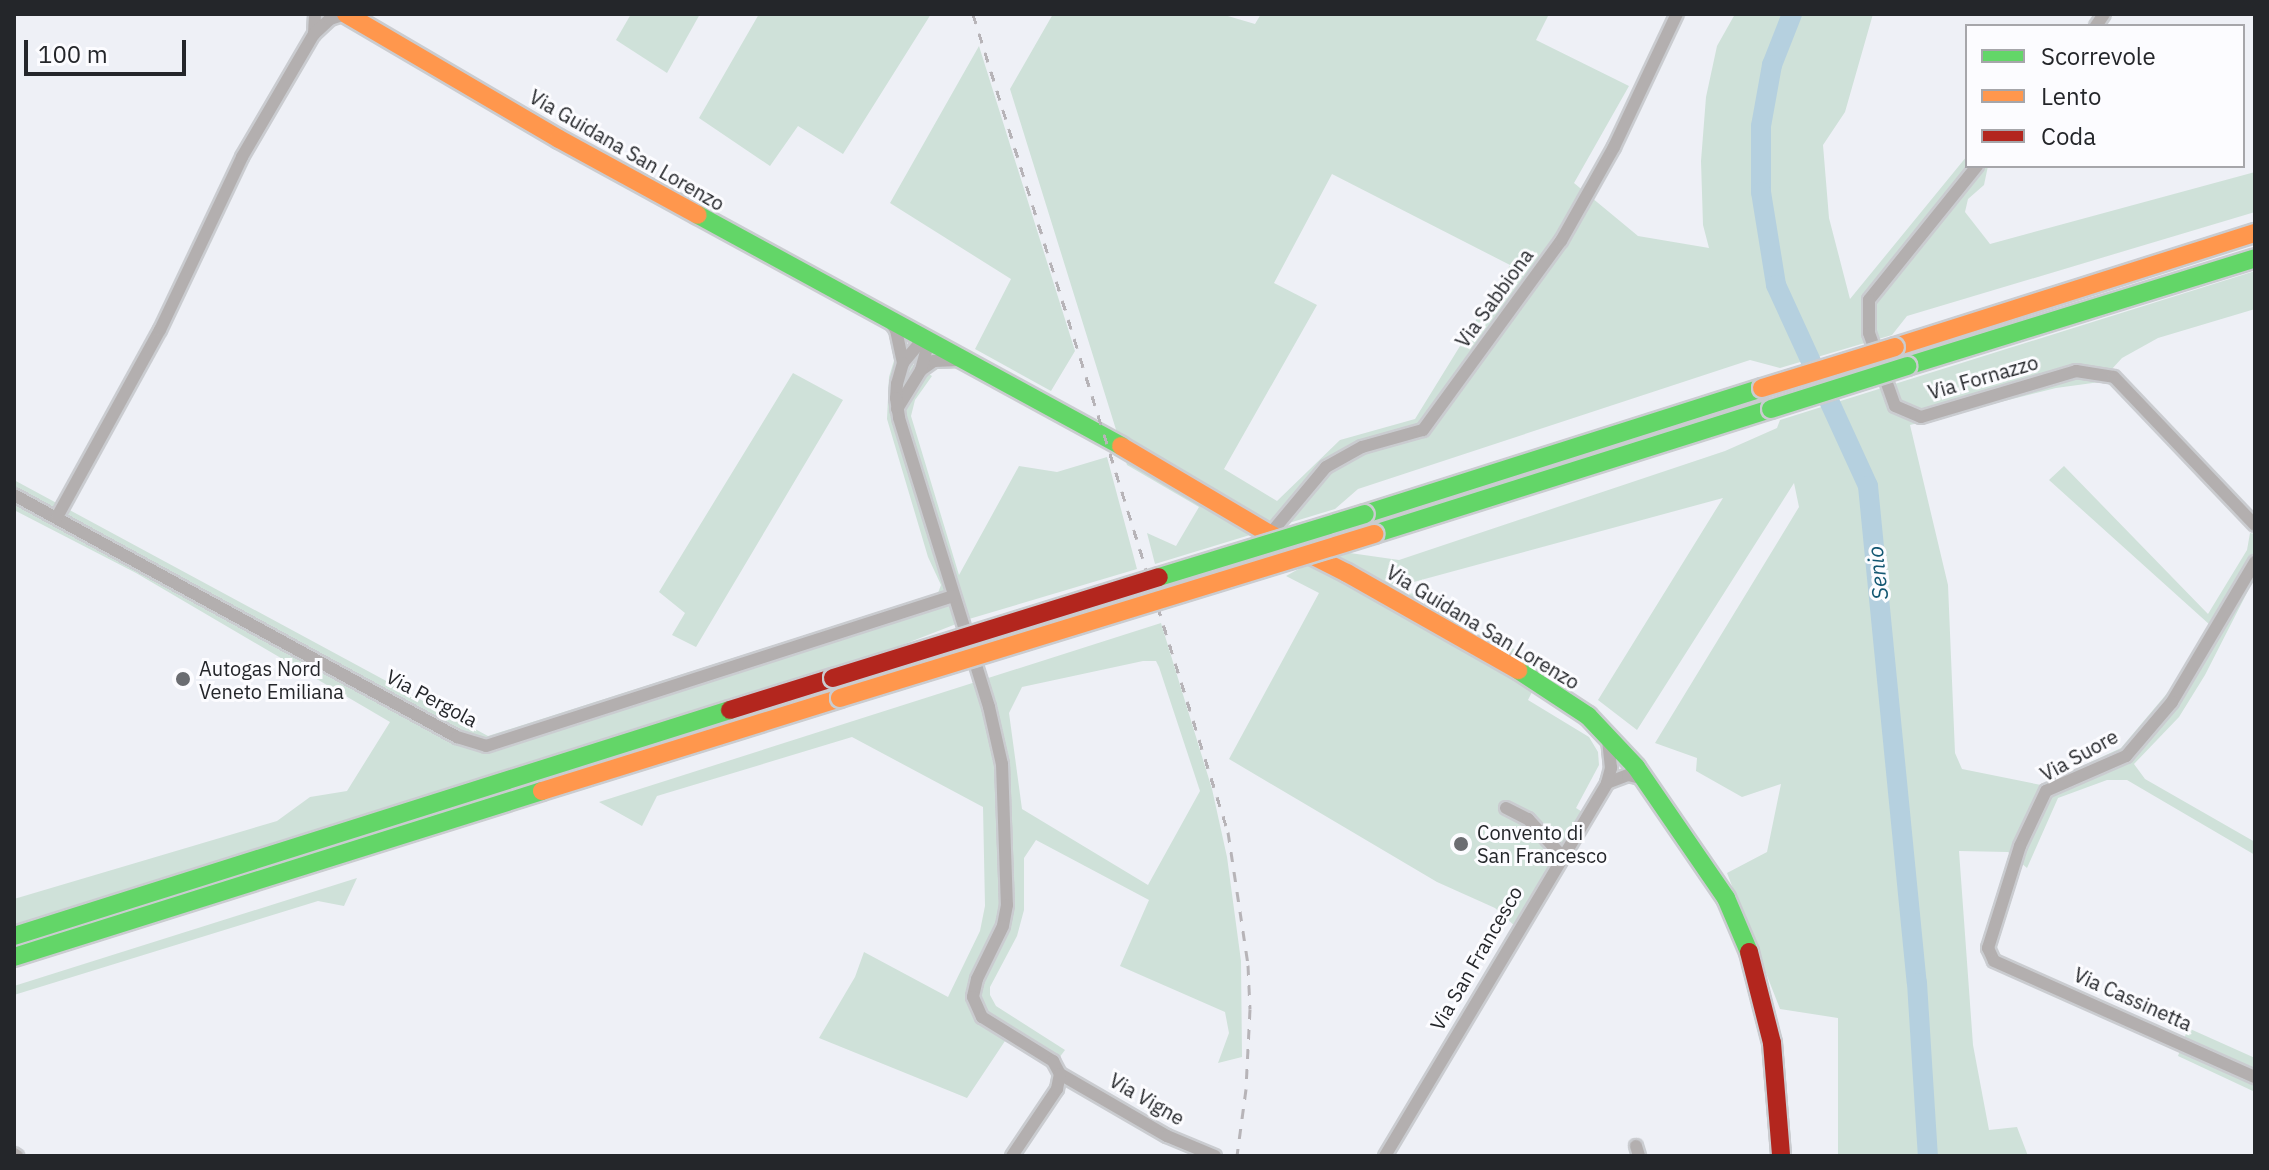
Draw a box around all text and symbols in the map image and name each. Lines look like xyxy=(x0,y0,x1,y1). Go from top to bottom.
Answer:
scale bar xyxy=(28,24,190,74)
legend xyxy=(1965,24,2245,168)
text: 100 m xyxy=(38,38,108,70)
text: Scorrevole xyxy=(2041,40,2156,72)
text: Lento xyxy=(2041,80,2101,112)
street label: Via Guidana San Lorenzo xyxy=(525,84,729,216)
text: Coda xyxy=(2041,120,2096,152)
street label: Via Sabbiona xyxy=(1450,244,1538,352)
street label: Via Fornazzo xyxy=(1925,350,2041,404)
water label: Senio xyxy=(1861,545,1893,601)
street label: Via Guidana San Lorenzo xyxy=(1382,560,1584,694)
place label: Autogas Nord Veneto Emiliana xyxy=(199,656,344,703)
street label: Via Pergola xyxy=(382,664,482,732)
marker: Autogas Nord Veneto Emiliana xyxy=(174,670,192,688)
street label: Via Suore xyxy=(2036,724,2122,786)
place label: Convento di San Francesco xyxy=(1477,820,1607,867)
marker: Convento di San Francesco xyxy=(1452,835,1470,853)
street label: Via San Francesco xyxy=(1425,881,1527,1035)
street label: Via Cassinetta xyxy=(2070,962,2196,1036)
street label: Via Vigne xyxy=(1105,1068,1189,1130)

